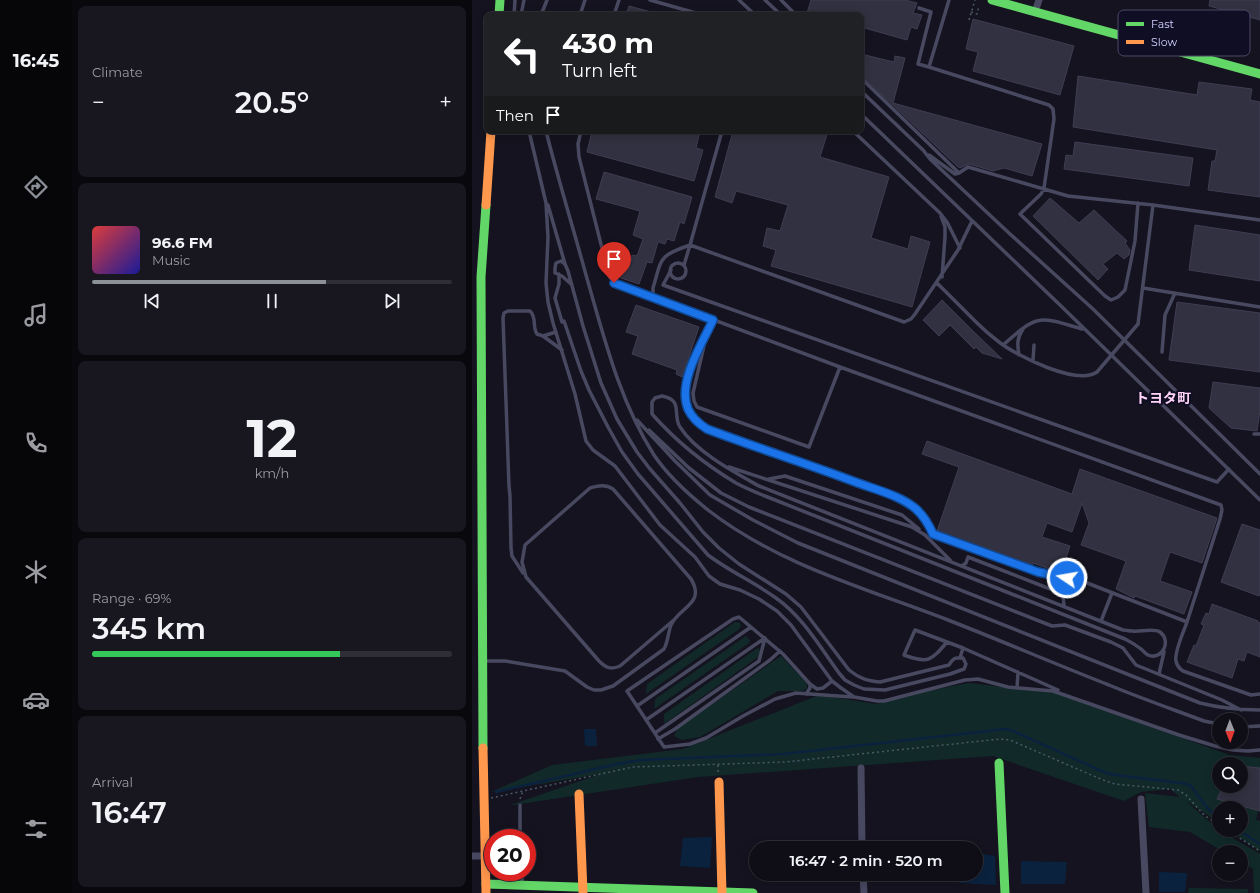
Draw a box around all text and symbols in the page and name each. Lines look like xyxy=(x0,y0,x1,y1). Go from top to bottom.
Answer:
legend xyxy=(1118,10,1250,56)
text: Fast xyxy=(1151,17,1175,31)
text: 430 m xyxy=(562,26,654,60)
icon: left xyxy=(496,28,548,80)
text: Slow xyxy=(1151,35,1177,49)
text: 16:45 xyxy=(13,50,59,72)
text: Turn left xyxy=(562,60,637,82)
text: Climate xyxy=(92,64,143,80)
text: 20.5° xyxy=(235,84,309,121)
text: − xyxy=(92,89,105,116)
text: + xyxy=(439,89,452,116)
icon: arrive xyxy=(542,104,564,126)
text: Then xyxy=(496,106,534,125)
icon: directions xyxy=(22,173,50,201)
text: 96.6 FM xyxy=(152,233,213,252)
pin xyxy=(597,242,631,283)
icon: arrive xyxy=(603,248,625,270)
text: Music xyxy=(152,252,190,268)
icon: previous xyxy=(141,290,163,312)
icon: pause xyxy=(261,290,283,312)
icon: next xyxy=(381,290,403,312)
icon: music xyxy=(22,301,50,329)
district label: トヨタ町 xyxy=(1135,389,1191,407)
text: 12 xyxy=(246,407,298,470)
icon: phone xyxy=(22,429,50,457)
text: km/h xyxy=(255,465,289,481)
position arrow xyxy=(1046,557,1088,599)
icon: climate xyxy=(22,558,50,586)
text: Range · 69% xyxy=(92,590,171,606)
text: 345 km xyxy=(92,610,206,647)
icon: car xyxy=(22,686,50,714)
north arrow xyxy=(1212,713,1248,749)
map controls xyxy=(1212,713,1248,881)
button: search xyxy=(1212,757,1248,793)
text: Arrival xyxy=(92,774,133,790)
text: 16:47 xyxy=(92,794,167,831)
button: + xyxy=(1212,801,1248,837)
icon: filters xyxy=(22,815,50,843)
speed limit sign: 20 xyxy=(484,829,536,881)
button: − xyxy=(1212,845,1248,881)
text: 16:47 · 2 min · 520 m xyxy=(789,851,943,870)

